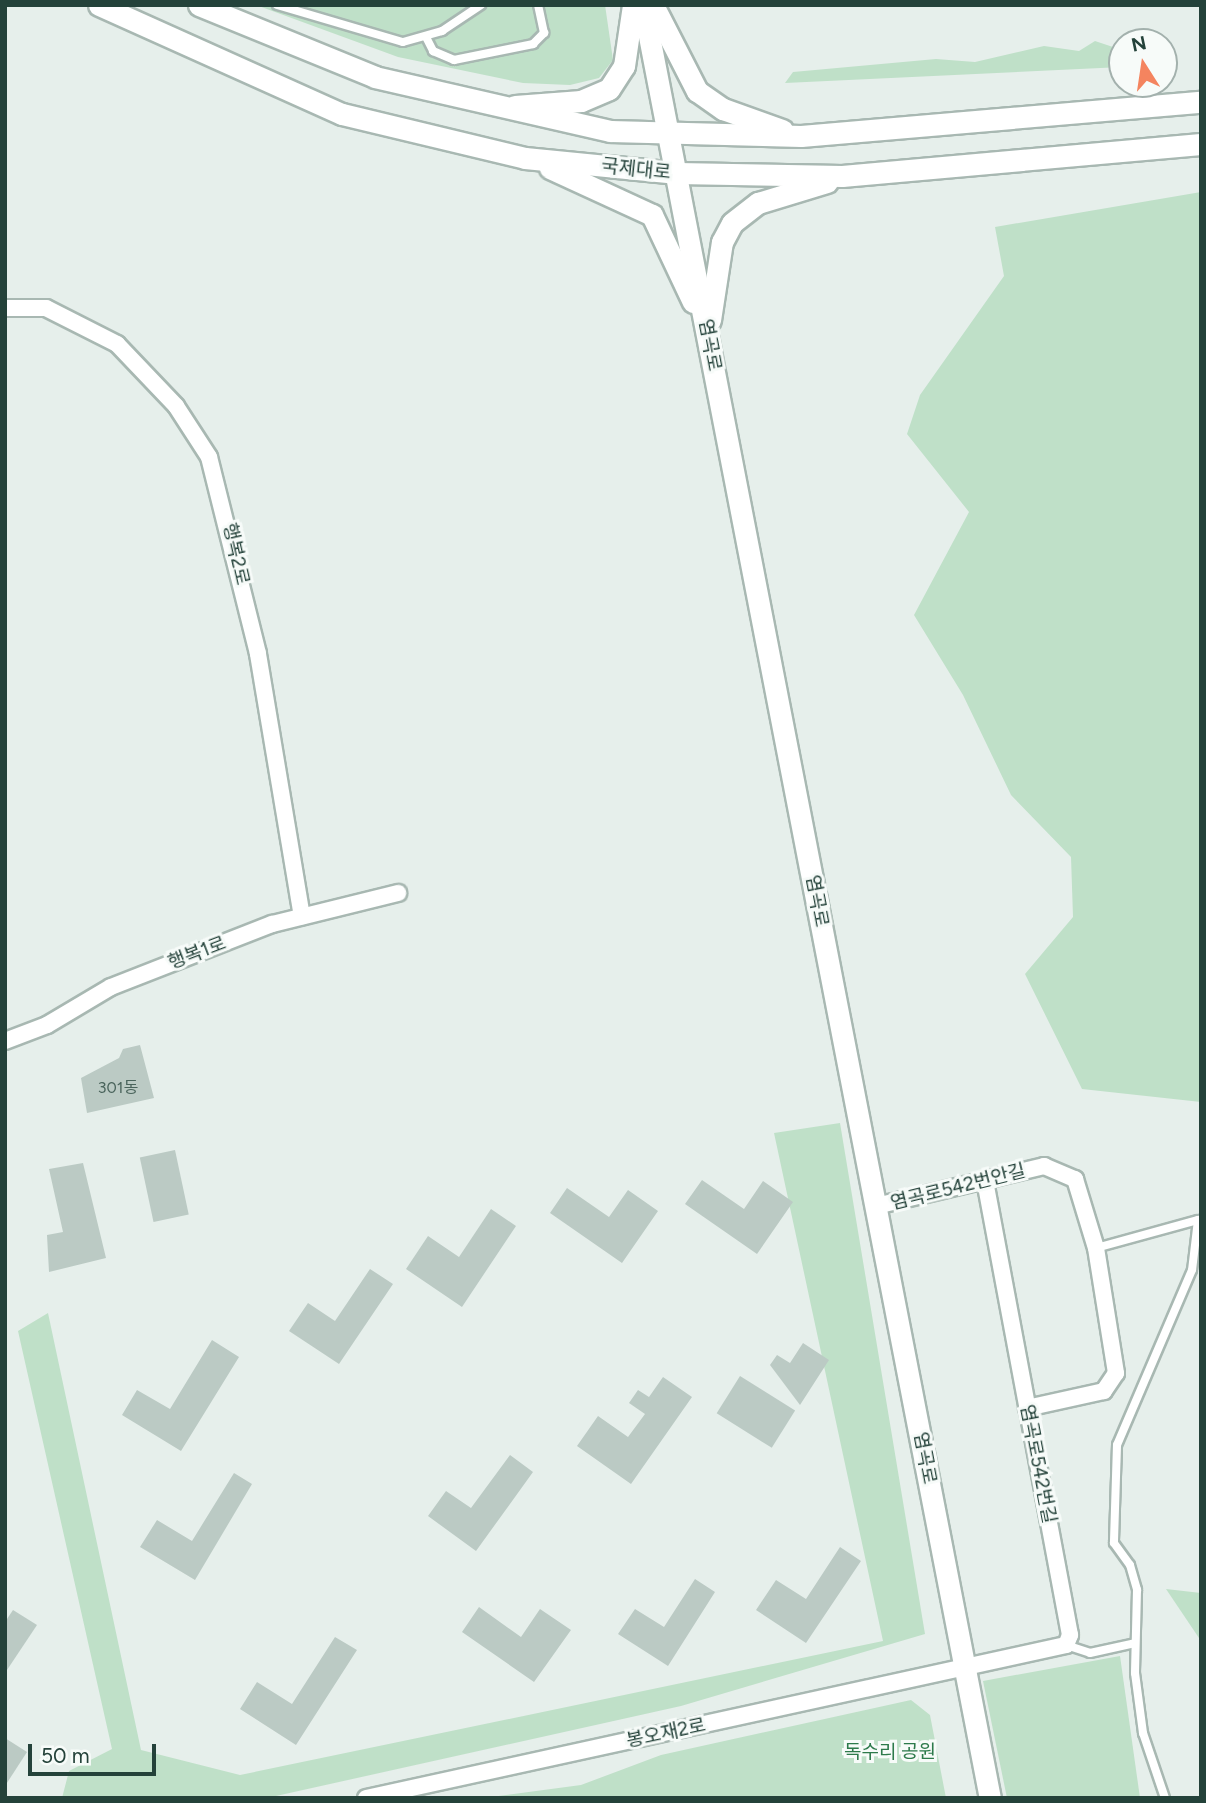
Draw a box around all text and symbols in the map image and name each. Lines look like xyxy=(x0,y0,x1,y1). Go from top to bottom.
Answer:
north arrow xyxy=(1108,28,1178,98)
text: N xyxy=(1129,31,1149,57)
street label: 국제대로 xyxy=(600,154,672,184)
street label: 염곡로 xyxy=(694,317,726,373)
street label: 행복2로 xyxy=(218,521,254,587)
street label: 염곡로 xyxy=(801,873,833,929)
street label: 행복1로 xyxy=(165,932,229,974)
house number: 301동 xyxy=(98,1078,138,1098)
street label: 염곡로542번안길 xyxy=(888,1159,1028,1215)
street label: 염곡로542번길 xyxy=(1015,1403,1061,1525)
street label: 염곡로 xyxy=(909,1430,941,1486)
street label: 봉오재2로 xyxy=(624,1713,708,1753)
scale bar xyxy=(32,1730,159,1774)
park label: 독수리 공원 xyxy=(844,1741,936,1763)
text: 50 m xyxy=(41,1743,90,1768)

